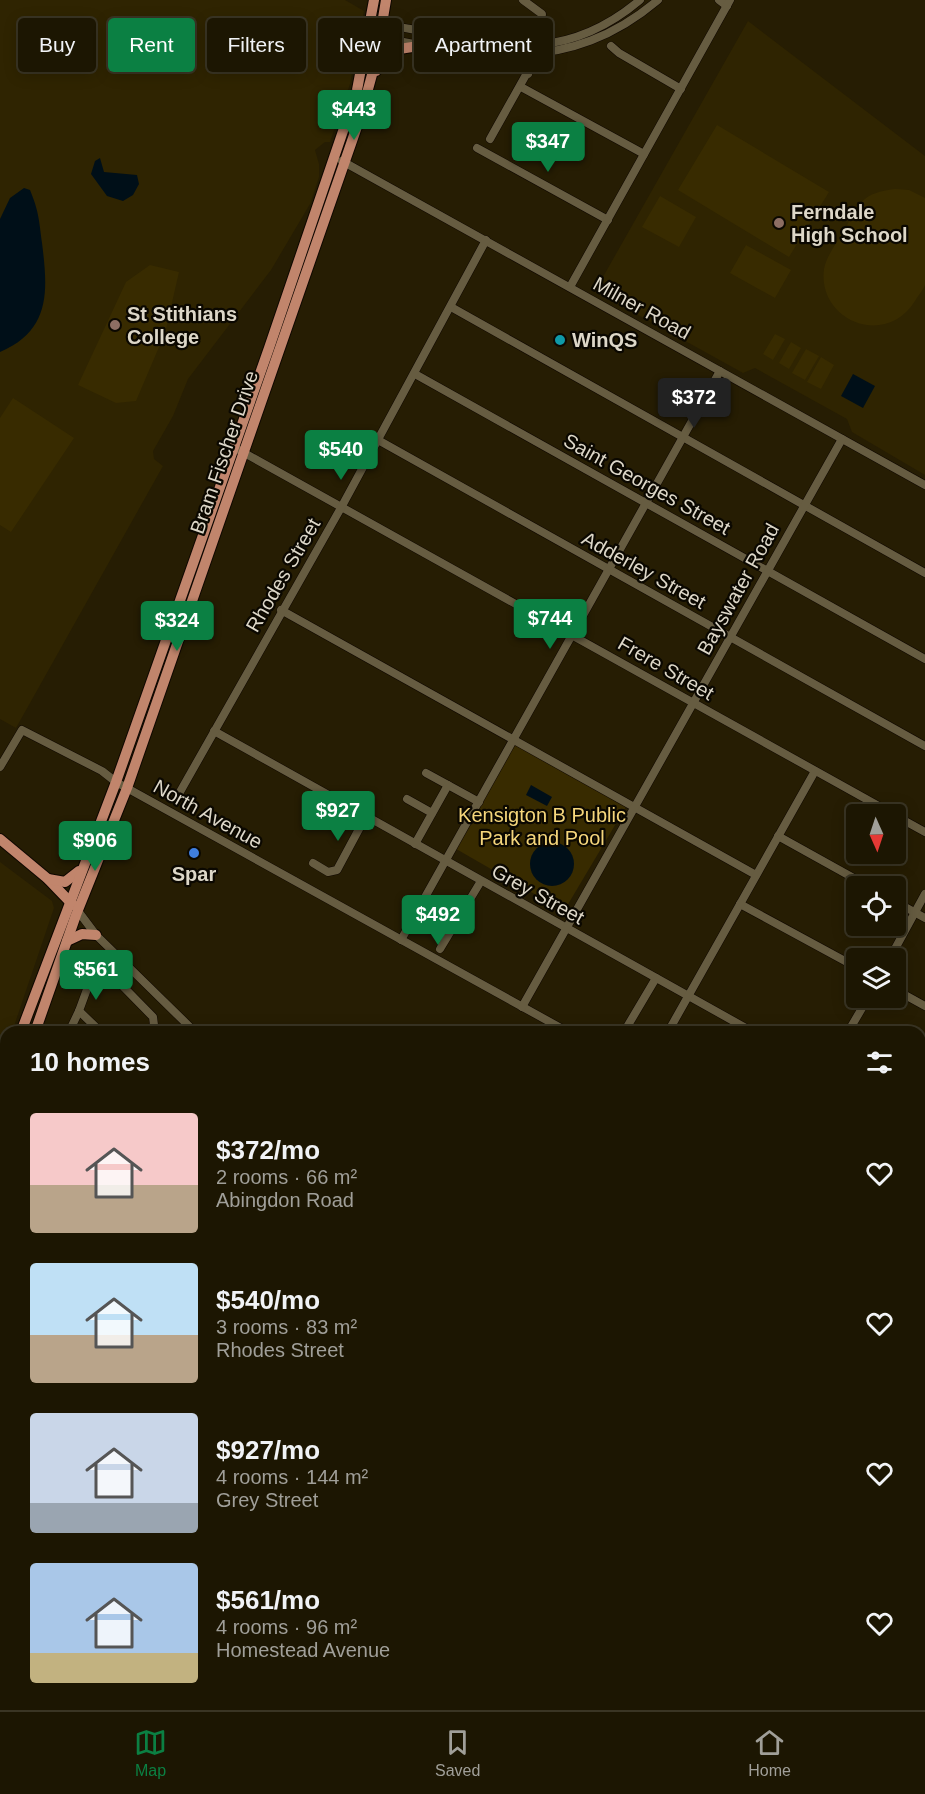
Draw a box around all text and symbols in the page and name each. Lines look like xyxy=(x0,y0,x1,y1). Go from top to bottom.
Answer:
chip: Buy xyxy=(18,18,96,72)
chip: Rent xyxy=(108,18,195,72)
chip: Filters xyxy=(207,18,306,72)
chip: New xyxy=(318,18,402,72)
chip: Apartment xyxy=(414,18,553,72)
pin: $443 xyxy=(318,90,390,141)
text: $443 xyxy=(332,98,376,120)
pin: $347 xyxy=(512,122,584,173)
text: $347 xyxy=(526,130,570,152)
place label: Ferndale High School xyxy=(791,201,908,246)
marker: Ferndale High School xyxy=(772,216,786,230)
street label: Milner Road xyxy=(590,272,694,344)
place label: St Stithians College xyxy=(127,303,237,348)
marker: St Stithians College xyxy=(108,318,122,332)
place label: WinQS xyxy=(572,329,637,351)
marker: WinQS xyxy=(553,333,567,347)
street label: Bram Fischer Drive xyxy=(186,368,262,536)
pin: $372 xyxy=(658,378,730,429)
text: $372 xyxy=(672,386,716,408)
street label: Saint Georges Street xyxy=(560,429,734,539)
pin: $540 xyxy=(305,430,377,481)
text: $540 xyxy=(319,438,363,460)
street label: Rhodes Street xyxy=(242,514,325,636)
street label: Bayswater Road xyxy=(693,519,783,659)
street label: Adderley Street xyxy=(578,527,710,613)
pin: $744 xyxy=(514,599,586,650)
pin: $324 xyxy=(141,601,213,652)
text: $744 xyxy=(528,607,572,629)
text: $324 xyxy=(155,609,199,631)
street label: Frere Street xyxy=(614,632,718,704)
street label: North Avenue xyxy=(150,775,266,853)
pin: $927 xyxy=(302,791,374,842)
text: $927 xyxy=(316,799,360,821)
park label: Kensigton B Public Park and Pool xyxy=(458,804,626,849)
north arrow xyxy=(846,804,906,864)
map controls xyxy=(846,804,906,1008)
pin: $906 xyxy=(59,821,131,872)
text: $906 xyxy=(73,829,117,851)
marker: Spar xyxy=(187,846,201,860)
street label: Grey Street xyxy=(488,860,588,929)
place label: Spar xyxy=(172,863,216,885)
button: locate xyxy=(846,876,906,936)
pin: $492 xyxy=(402,895,474,946)
text: $492 xyxy=(416,903,460,925)
button: layers xyxy=(846,948,906,1008)
pin: $561 xyxy=(60,950,132,1001)
text: $561 xyxy=(74,958,118,980)
icon: filters xyxy=(863,1046,896,1079)
text: 10 homes xyxy=(30,1047,150,1077)
text: $372/mo xyxy=(216,1135,320,1165)
icon: home xyxy=(78,1137,150,1209)
icon: heart xyxy=(863,1157,896,1190)
text: 2 rooms · 66 m² xyxy=(216,1166,357,1188)
text: Abingdon Road xyxy=(216,1189,354,1211)
text: $540/mo xyxy=(216,1285,320,1315)
icon: home xyxy=(78,1287,150,1359)
icon: heart xyxy=(863,1307,896,1340)
text: 3 rooms · 83 m² xyxy=(216,1316,357,1338)
text: Rhodes Street xyxy=(216,1339,344,1361)
text: $927/mo xyxy=(216,1435,320,1465)
icon: home xyxy=(78,1437,150,1509)
icon: heart xyxy=(863,1457,896,1490)
text: 4 rooms · 144 m² xyxy=(216,1466,368,1488)
text: Grey Street xyxy=(216,1489,318,1511)
text: $561/mo xyxy=(216,1585,320,1615)
icon: home xyxy=(78,1587,150,1659)
icon: heart xyxy=(863,1607,896,1640)
text: 4 rooms · 96 m² xyxy=(216,1616,357,1638)
text: Homestead Avenue xyxy=(216,1639,390,1661)
tab: Map xyxy=(134,1726,167,1780)
tab: Saved xyxy=(435,1726,480,1780)
tab: Home xyxy=(748,1726,791,1780)

